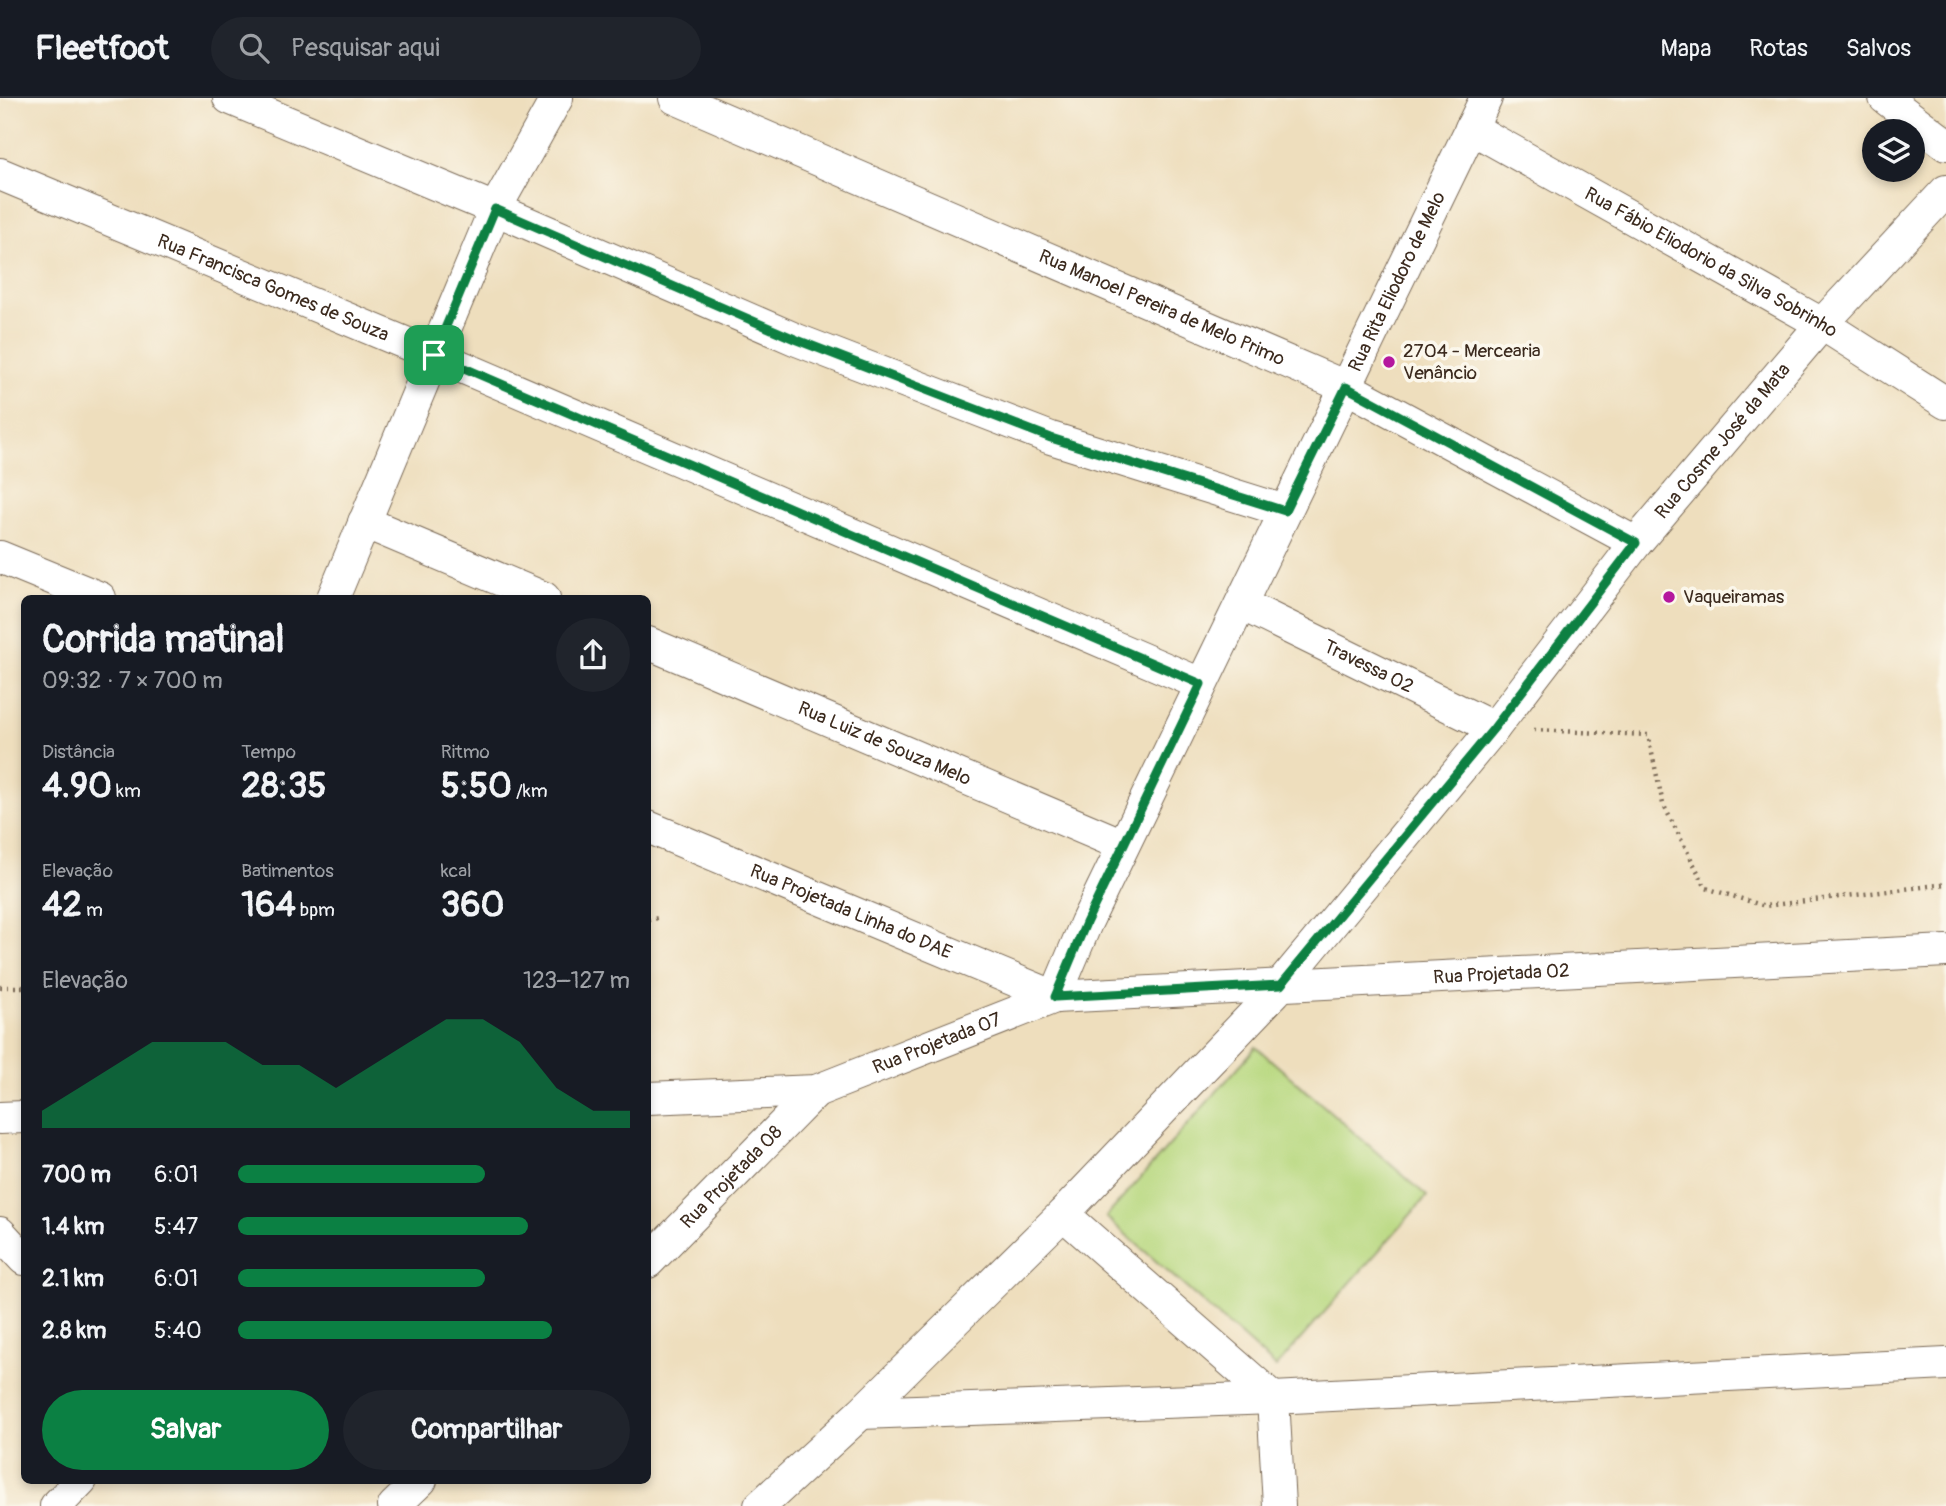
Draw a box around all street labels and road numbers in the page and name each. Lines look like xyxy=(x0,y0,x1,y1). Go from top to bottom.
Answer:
street label: Rua Fábio Eliodorio da Silva Sobrinho xyxy=(1580,182,1842,343)
street label: Rua Rita Eliodoro de Melo xyxy=(1343,188,1451,376)
street label: Rua Francisca Gomes de Souza xyxy=(154,229,393,347)
street label: Rua Manoel Pereira de Melo Primo xyxy=(1035,244,1288,371)
street label: Rua Cosme José da Mata xyxy=(1650,358,1796,524)
street label: Travessa 02 xyxy=(1320,634,1417,699)
street label: Rua Luiz de Souza Melo xyxy=(794,696,975,791)
street label: Rua Projetada Linha do DAE xyxy=(746,859,956,965)
street label: Rua Projetada 02 xyxy=(1433,958,1570,989)
street label: Rua Projetada 07 xyxy=(869,1007,1004,1080)
street label: Rua Projetada 08 xyxy=(675,1120,787,1234)

